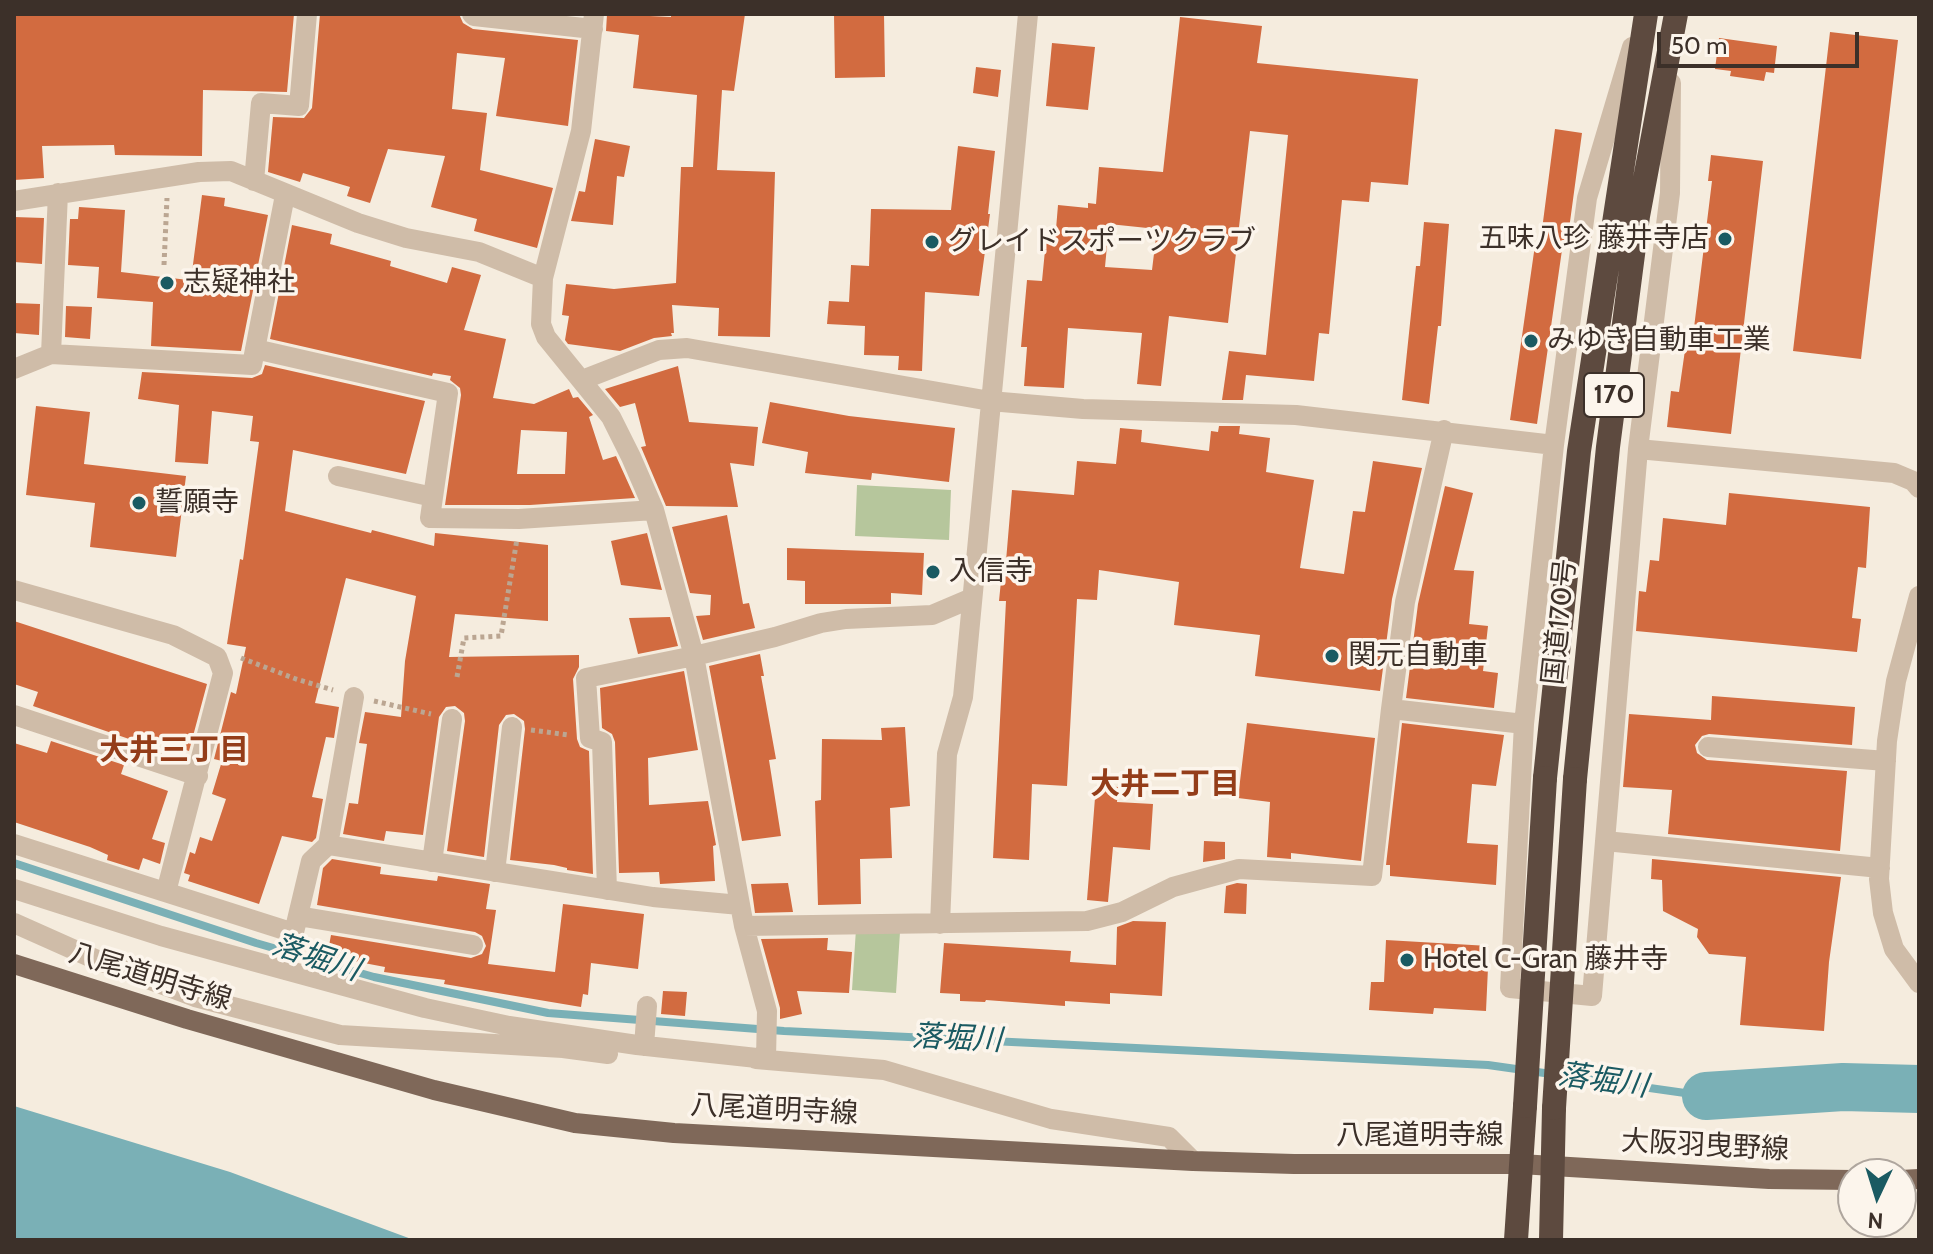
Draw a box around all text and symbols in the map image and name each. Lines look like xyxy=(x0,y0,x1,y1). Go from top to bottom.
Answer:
scale bar xyxy=(1661,16,1863,66)
text: 50 m xyxy=(1671,31,1727,60)
place label: 五味八珍 藤井寺店 xyxy=(1479,222,1709,256)
place label: グレイドスポーツクラブ xyxy=(948,225,1256,259)
marker: 五味八珍 藤井寺店 xyxy=(1716,230,1734,248)
marker: グレイドスポーツクラブ xyxy=(923,233,941,251)
place label: 志疑神社 xyxy=(183,266,295,300)
marker: 志疑神社 xyxy=(158,274,176,292)
place label: みゆき自動車工業 xyxy=(1547,324,1771,358)
marker: みゆき自動車工業 xyxy=(1522,332,1540,350)
road number: 170 xyxy=(1584,373,1644,417)
place label: 誓願寺 xyxy=(155,486,239,520)
marker: 誓願寺 xyxy=(130,494,148,512)
place label: 入信寺 xyxy=(949,555,1033,589)
street label: 国道170号 xyxy=(1537,557,1583,687)
marker: 入信寺 xyxy=(924,563,942,581)
place label: 関元自動車 xyxy=(1348,639,1488,673)
marker: 関元自動車 xyxy=(1323,647,1341,665)
district label: 大井三丁目 xyxy=(99,733,249,769)
district label: 大井二丁目 xyxy=(1090,767,1240,803)
water label: 落堀川 xyxy=(268,927,364,989)
street label: 八尾道明寺線 xyxy=(65,936,235,1018)
place label: Hotel C-Gran 藤井寺 xyxy=(1423,943,1668,977)
marker: Hotel C-Gran 藤井寺 xyxy=(1398,951,1416,969)
water label: 落堀川 xyxy=(911,1019,1003,1059)
water label: 落堀川 xyxy=(1556,1057,1650,1105)
street label: 八尾道明寺線 xyxy=(689,1089,859,1131)
street label: 八尾道明寺線 xyxy=(1336,1119,1504,1153)
street label: 大阪羽曳野線 xyxy=(1620,1125,1790,1167)
north arrow xyxy=(1837,1158,1917,1238)
text: N xyxy=(1867,1206,1884,1234)

